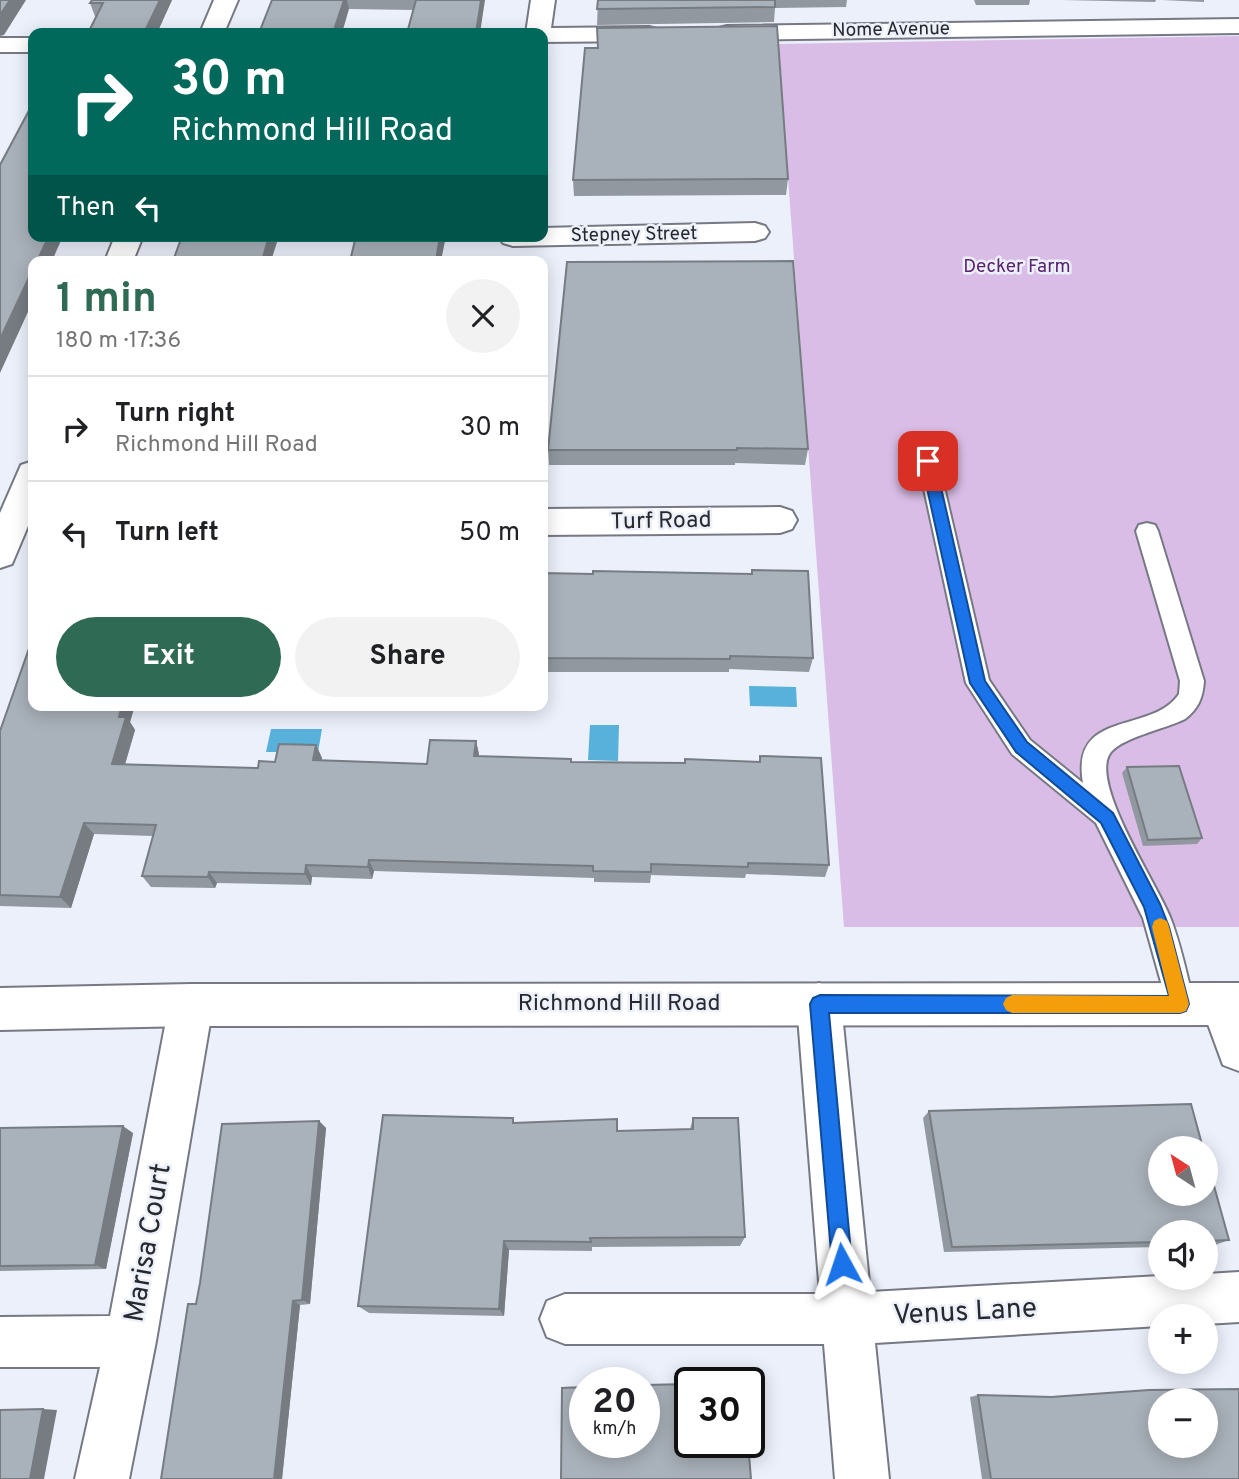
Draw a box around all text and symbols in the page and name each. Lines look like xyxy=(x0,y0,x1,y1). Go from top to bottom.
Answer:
street label: Nome Avenue xyxy=(832,17,950,43)
text: 30 m xyxy=(171,51,287,113)
icon: right xyxy=(56,56,147,147)
text: Richmond Hill Road xyxy=(171,112,453,152)
icon: left xyxy=(129,189,167,227)
text: Then xyxy=(56,192,115,225)
street label: Stepney Street xyxy=(570,222,698,248)
park label: Decker Farm xyxy=(963,255,1071,279)
text: 1 min xyxy=(56,274,157,327)
button: close xyxy=(446,279,520,353)
text: 180 m · 17:36 xyxy=(56,327,181,356)
text: Turn right xyxy=(115,398,235,431)
icon: right xyxy=(56,410,94,448)
text: 30 m xyxy=(460,412,520,445)
text: Richmond Hill Road xyxy=(115,431,318,460)
pin xyxy=(898,431,958,491)
icon: arrive xyxy=(909,442,947,480)
street label: Turf Road xyxy=(610,507,712,537)
icon: left xyxy=(56,515,94,553)
text: Turn left xyxy=(115,517,219,550)
text: 50 m xyxy=(459,517,520,550)
button: Exit xyxy=(56,617,281,697)
button: Share xyxy=(295,617,520,697)
street label: Richmond Hill Road xyxy=(518,990,720,1019)
north arrow xyxy=(1148,1136,1218,1206)
map controls xyxy=(1148,1136,1218,1458)
street label: Marisa Court xyxy=(117,1161,181,1325)
button: sound xyxy=(1148,1220,1218,1290)
position arrow xyxy=(805,1227,879,1301)
street label: Venus Lane xyxy=(892,1291,1038,1335)
button: + xyxy=(1148,1304,1218,1374)
speed limit sign: 30 xyxy=(674,1367,765,1458)
text: 20 xyxy=(592,1381,637,1425)
button: − xyxy=(1148,1388,1218,1458)
text: km/h xyxy=(593,1418,636,1441)

